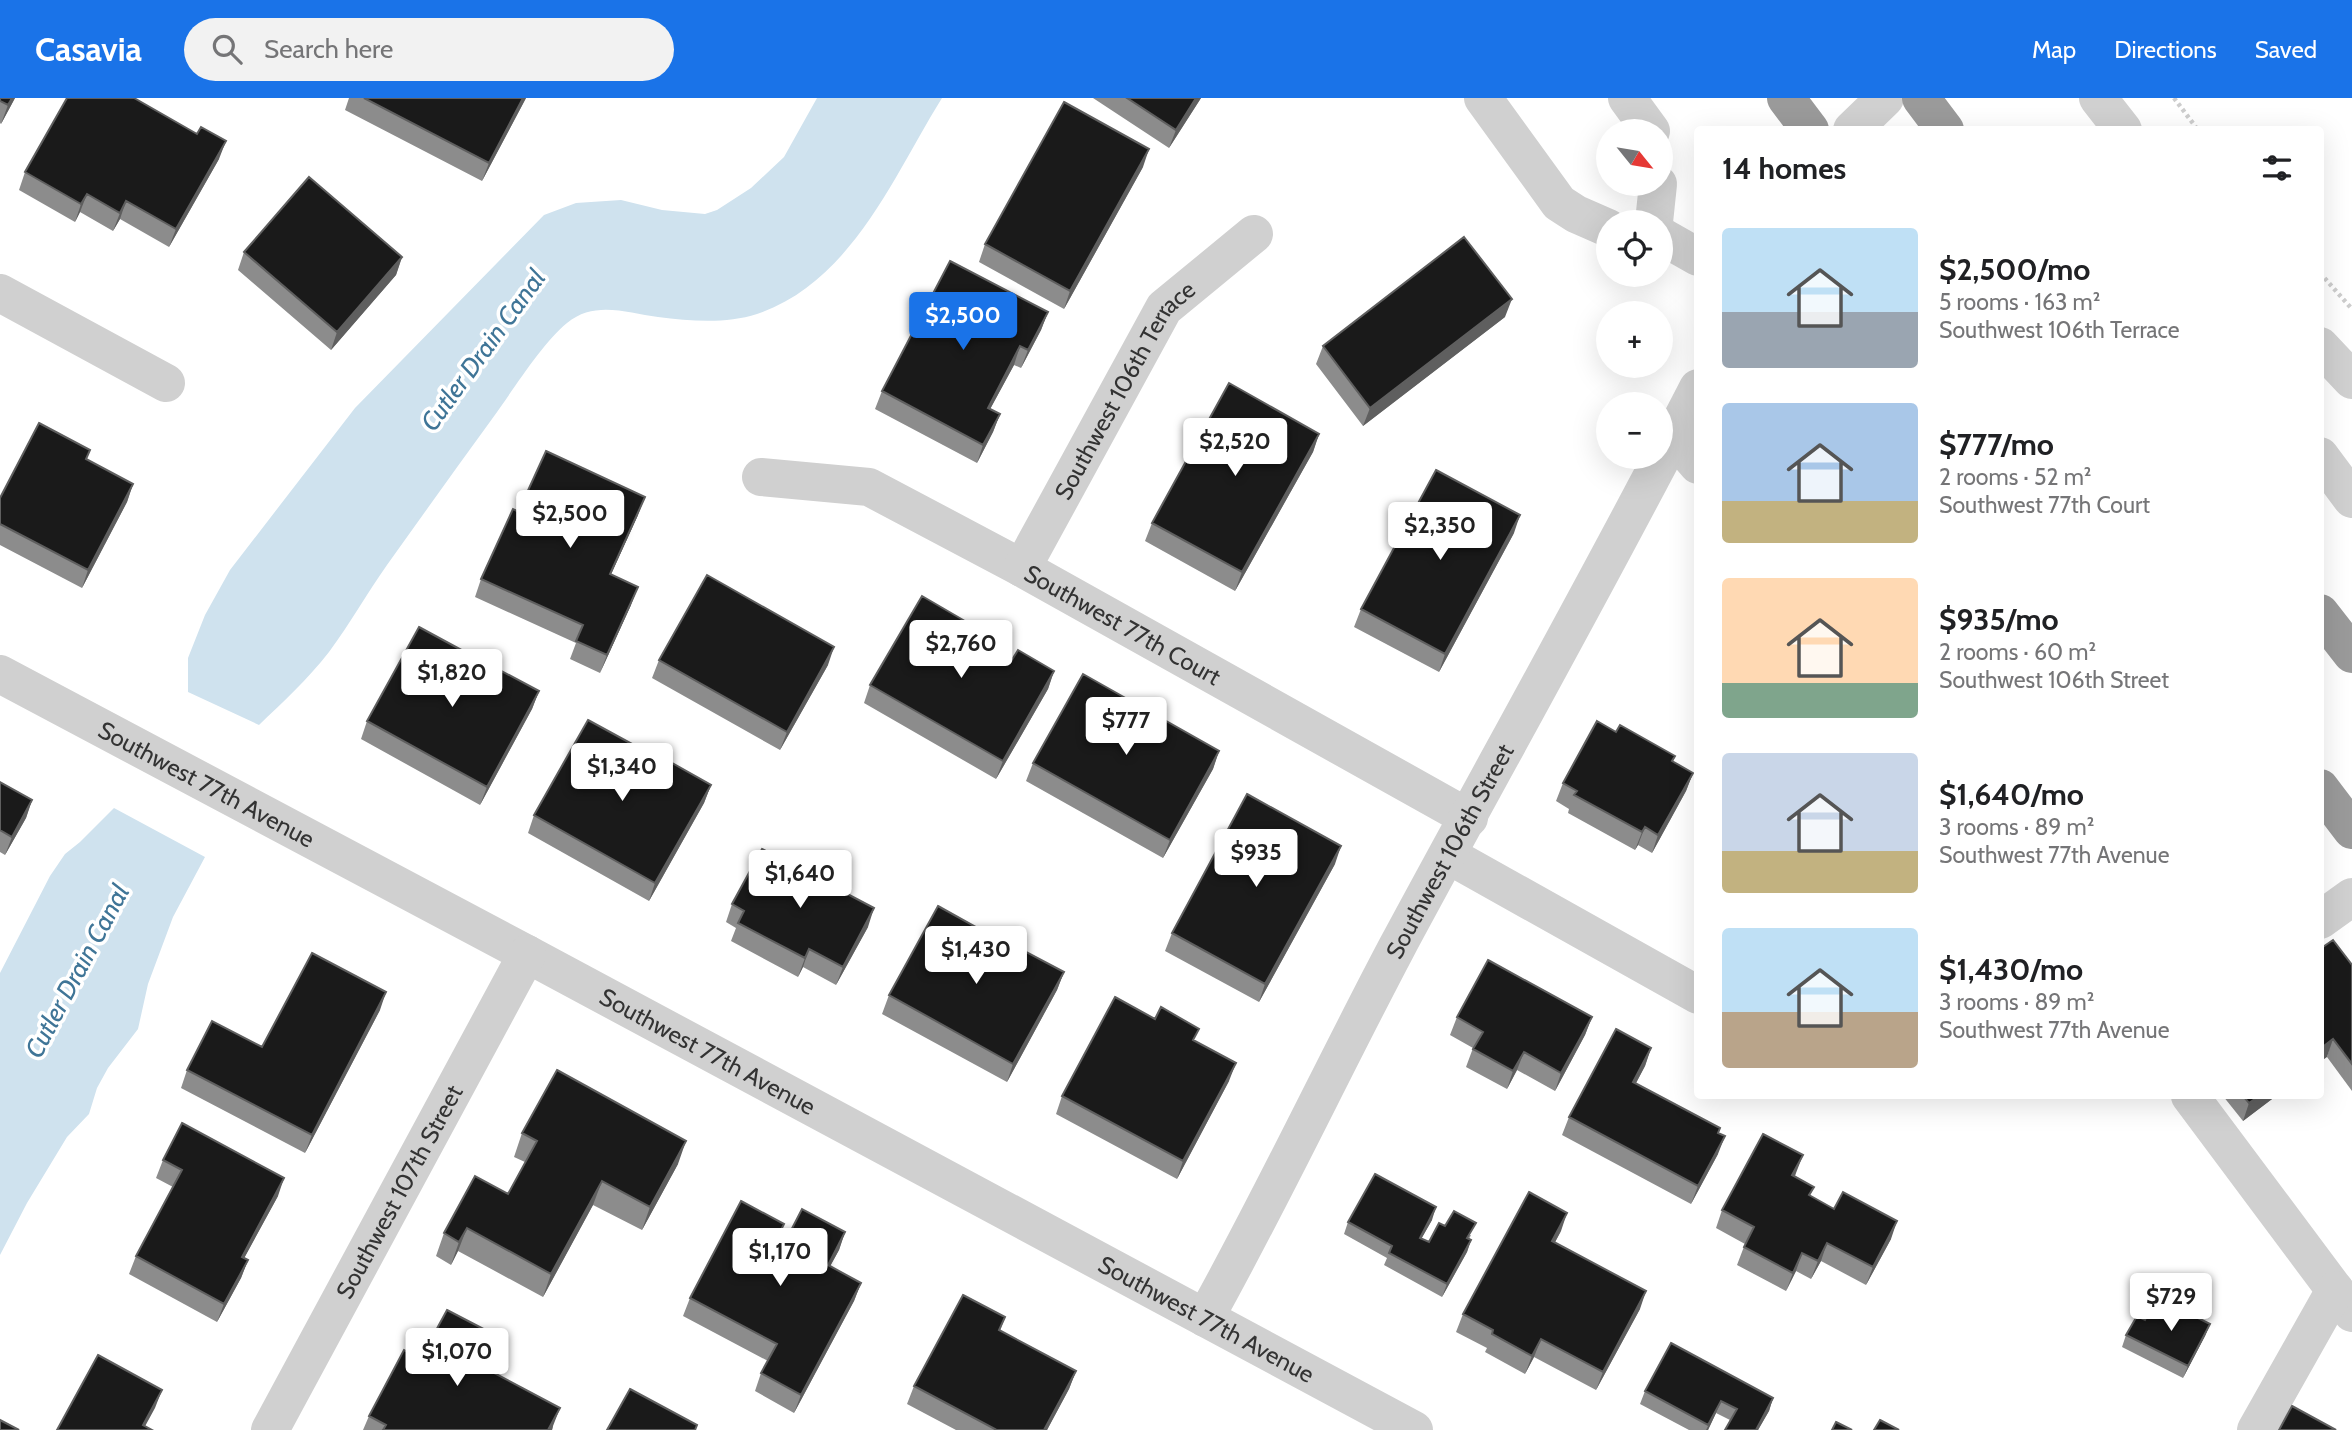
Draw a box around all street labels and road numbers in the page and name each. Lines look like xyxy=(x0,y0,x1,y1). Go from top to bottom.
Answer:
street label: Southwest 106th Terrace xyxy=(1048,274,1201,504)
street label: Southwest 77th Court xyxy=(1020,558,1226,691)
street label: Southwest 77th Avenue xyxy=(94,715,320,853)
street label: Southwest 106th Street xyxy=(1379,739,1519,963)
street label: Southwest 77th Avenue xyxy=(595,981,821,1121)
street label: Southwest 107th Street xyxy=(329,1080,468,1303)
street label: Southwest 77th Avenue xyxy=(1094,1249,1319,1388)

